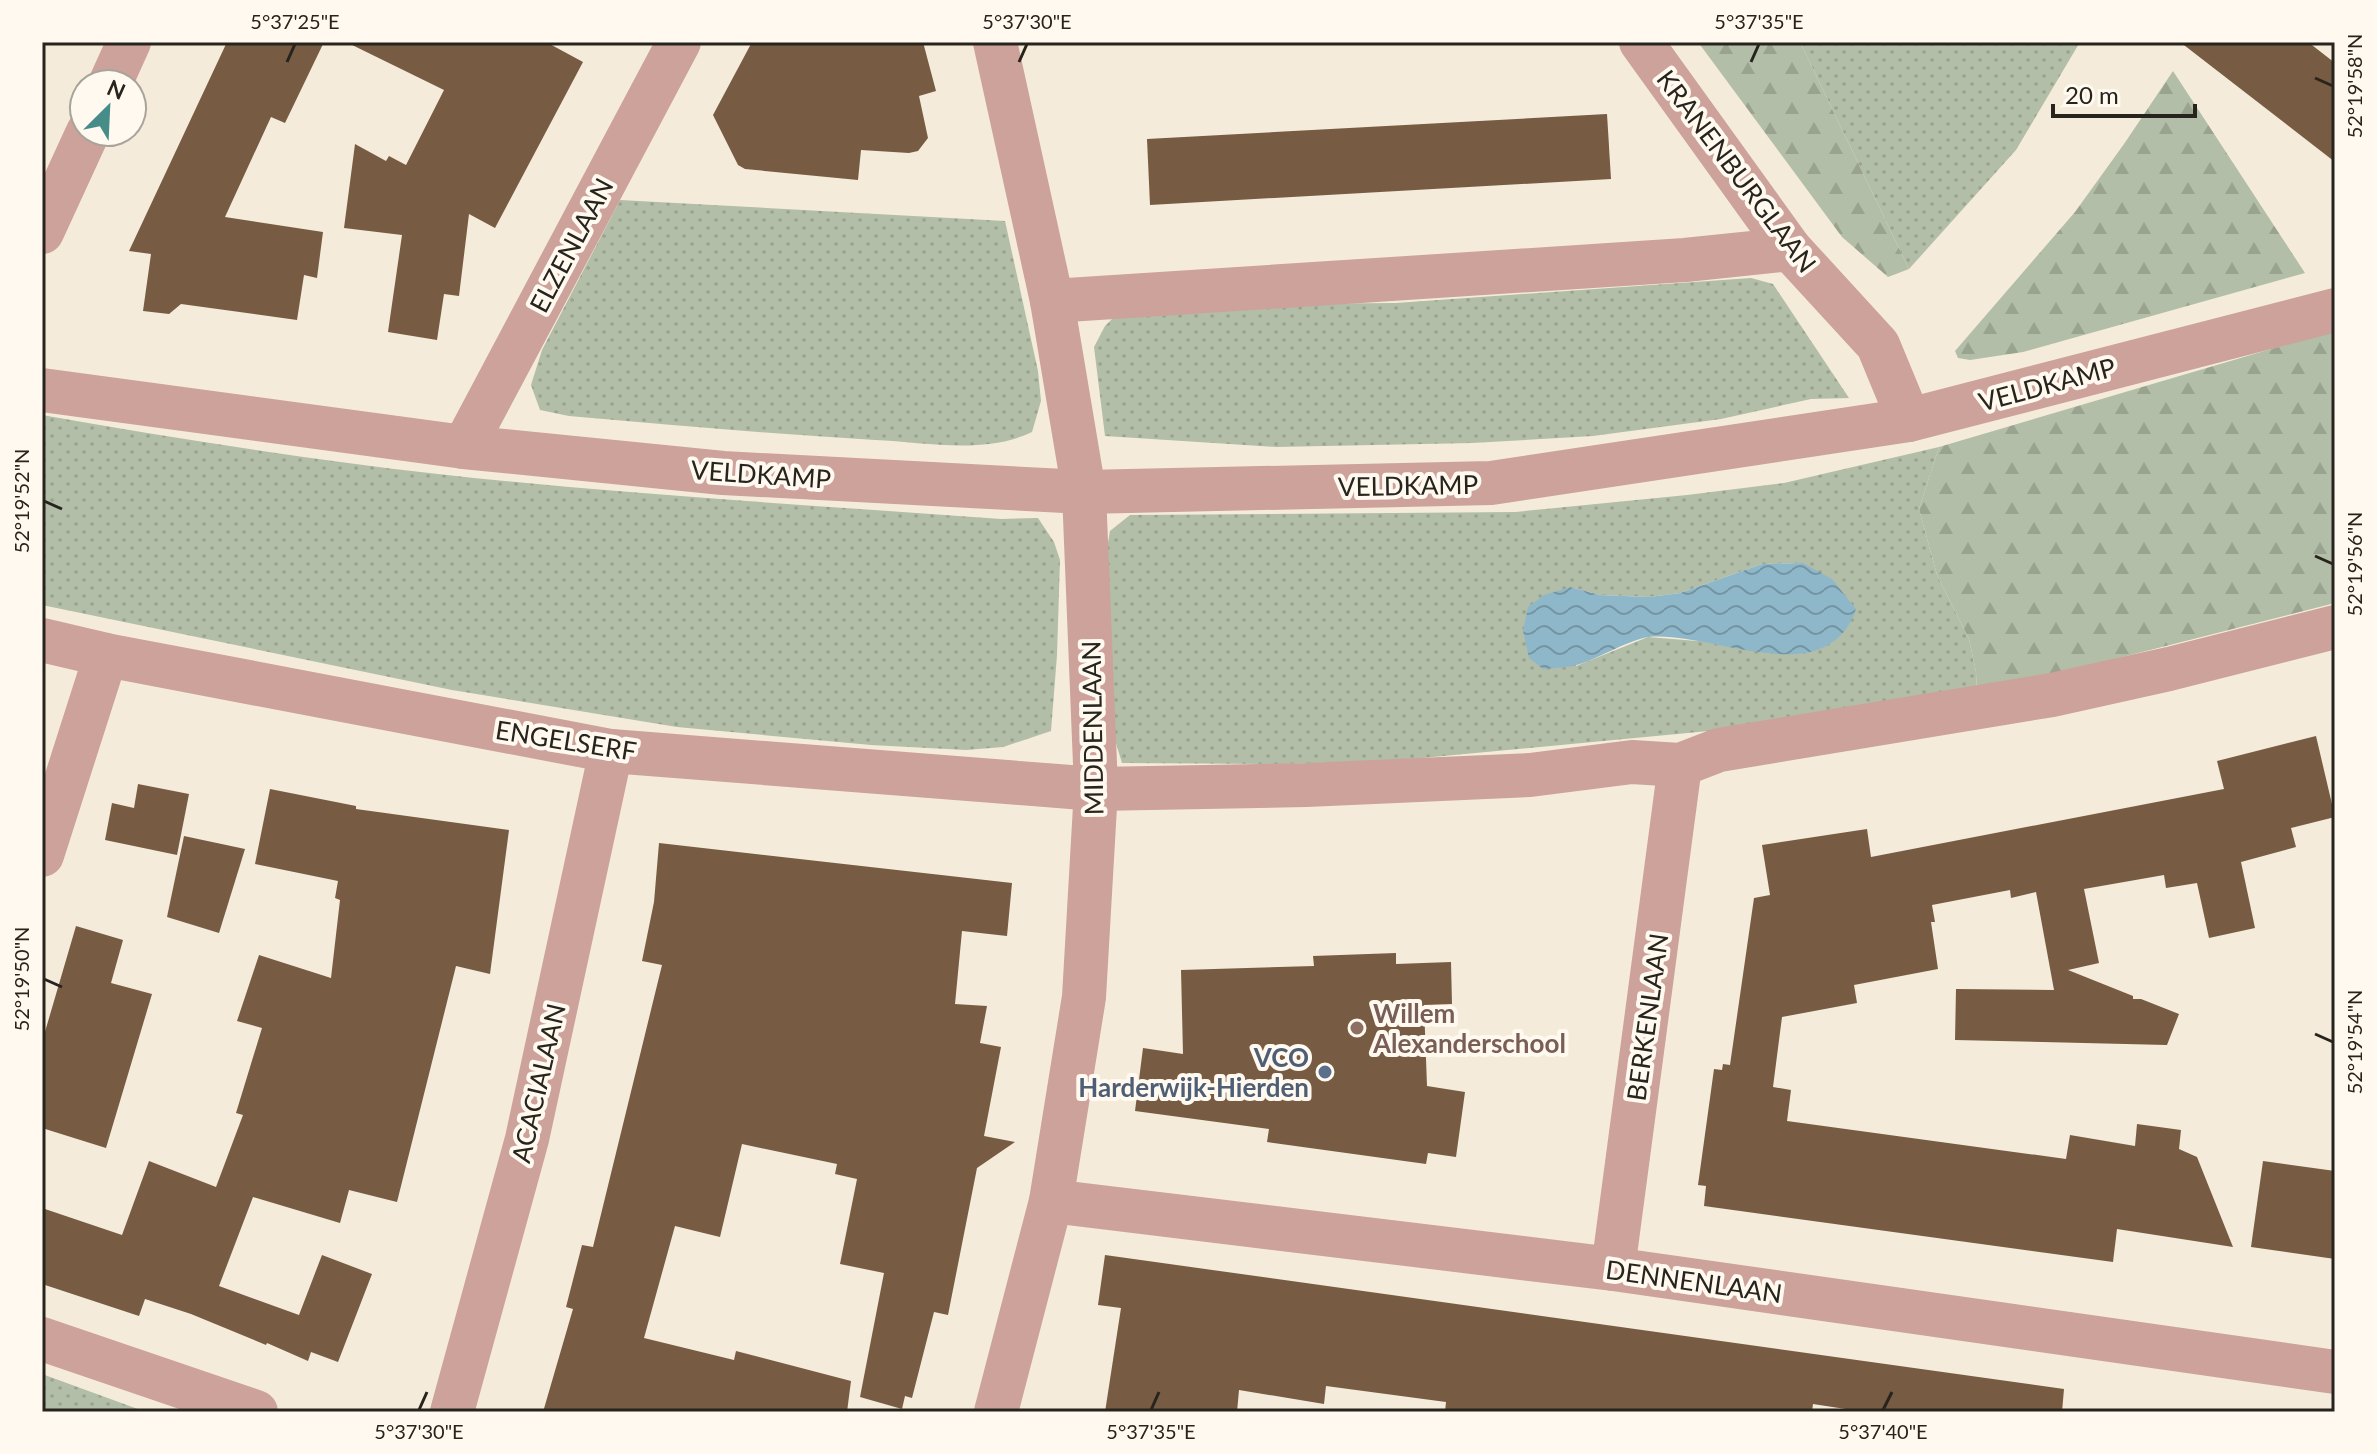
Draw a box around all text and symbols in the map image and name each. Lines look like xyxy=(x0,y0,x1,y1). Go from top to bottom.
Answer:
text: 5°37'25"E xyxy=(250,9,340,33)
text: 5°37'30"E xyxy=(982,9,1072,33)
text: 5°37'35"E xyxy=(1714,9,1804,33)
text: 52°19'58"N xyxy=(2342,34,2366,138)
street label: KRANENBURGLAAN xyxy=(1650,63,1824,279)
north arrow xyxy=(68,68,148,148)
scale bar xyxy=(2053,68,2195,118)
text: N xyxy=(103,73,130,105)
text: 20 m xyxy=(2065,80,2119,109)
street label: ELZENLAAN xyxy=(522,172,620,318)
street label: VELDKAMP xyxy=(1975,350,2119,418)
text: 52°19'52"N xyxy=(9,449,33,553)
street label: VELDKAMP xyxy=(690,453,832,495)
street label: VELDKAMP xyxy=(1338,468,1478,502)
text: 52°19'56"N xyxy=(2342,512,2366,616)
street label: MIDDENLAAN xyxy=(1074,641,1110,815)
street label: ENGELSERF xyxy=(493,713,639,767)
text: 52°19'50"N xyxy=(9,927,33,1031)
street label: BERKENLAAN xyxy=(1619,931,1675,1103)
text: 52°19'54"N xyxy=(2342,990,2366,1094)
place label: Willem Alexanderschool xyxy=(1372,997,1566,1059)
street label: ACACIALAAN xyxy=(504,1000,572,1166)
marker: Willem Alexanderschool xyxy=(1348,1019,1366,1037)
place label: VCO Harderwijk-Hierden xyxy=(1078,1041,1309,1103)
marker: VCO Harderwijk-Hierden xyxy=(1316,1063,1334,1081)
street label: DENNENLAAN xyxy=(1604,1253,1784,1309)
text: 5°37'30"E xyxy=(374,1419,464,1443)
text: 5°37'35"E xyxy=(1106,1419,1196,1443)
text: 5°37'40"E xyxy=(1838,1419,1928,1443)

